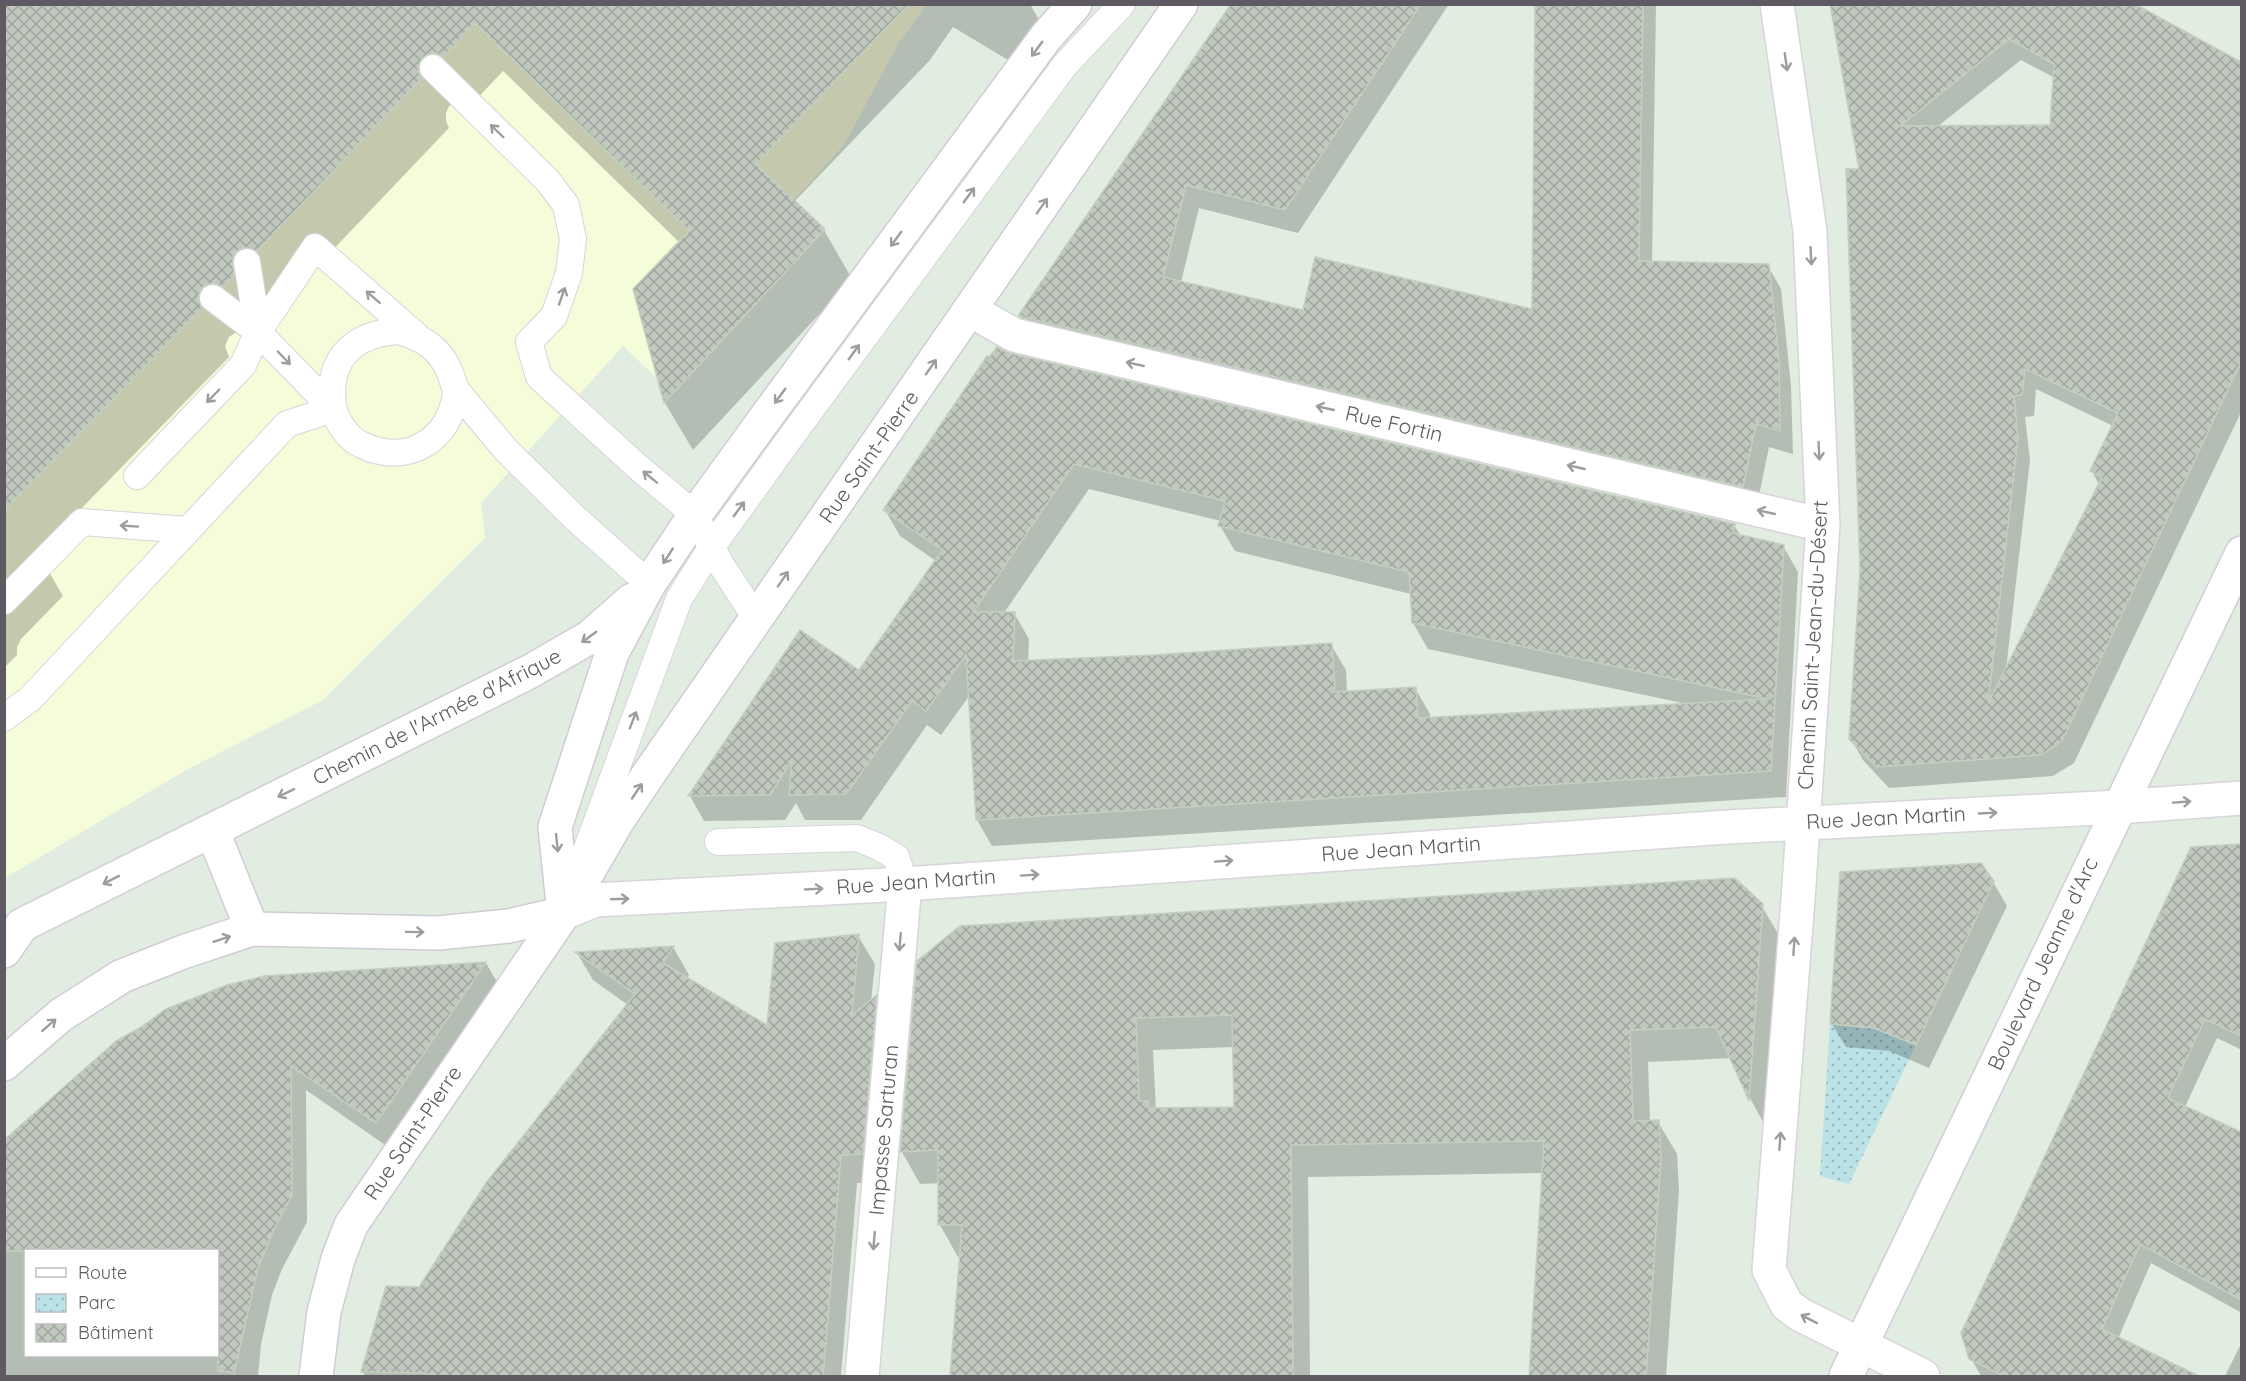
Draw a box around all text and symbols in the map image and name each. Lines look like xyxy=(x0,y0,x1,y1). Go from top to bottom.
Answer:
one-way arrow xyxy=(1031,40,1043,56)
one-way arrow xyxy=(1780,52,1791,72)
one-way arrow xyxy=(489,123,504,138)
one-way arrow xyxy=(963,187,976,203)
one-way arrow xyxy=(1036,199,1048,215)
one-way arrow xyxy=(890,231,902,247)
one-way arrow xyxy=(1805,245,1816,265)
one-way arrow xyxy=(557,287,568,306)
one-way arrow xyxy=(365,291,381,304)
one-way arrow xyxy=(847,344,860,360)
one-way arrow xyxy=(276,351,291,366)
one-way arrow xyxy=(1126,357,1145,369)
one-way arrow xyxy=(925,359,937,376)
street label: Rue Saint-Pierre xyxy=(813,385,924,528)
one-way arrow xyxy=(207,388,221,403)
one-way arrow xyxy=(774,388,787,404)
street label: Rue Fortin xyxy=(1343,399,1446,447)
one-way arrow xyxy=(1315,402,1334,414)
one-way arrow xyxy=(1814,440,1825,460)
one-way arrow xyxy=(1567,461,1586,473)
one-way arrow xyxy=(642,471,658,484)
street label: Chemin Saint-Jean-du-Désert xyxy=(1791,500,1833,790)
one-way arrow xyxy=(733,502,745,518)
one-way arrow xyxy=(1757,505,1776,517)
one-way arrow xyxy=(119,520,139,531)
one-way arrow xyxy=(662,547,674,564)
one-way arrow xyxy=(777,571,789,587)
one-way arrow xyxy=(582,630,598,643)
street label: Chemin de l'Armée d'Afrique xyxy=(308,642,565,790)
one-way arrow xyxy=(629,711,640,730)
one-way arrow xyxy=(631,783,643,800)
one-way arrow xyxy=(277,788,295,799)
one-way arrow xyxy=(2172,796,2192,807)
street label: Rue Jean Martin xyxy=(1805,800,1966,834)
one-way arrow xyxy=(1977,807,1997,818)
street label: Rue Jean Martin xyxy=(1320,829,1482,867)
one-way arrow xyxy=(552,833,563,853)
street label: Boulevard Jeanne d'Arc xyxy=(1981,853,2103,1074)
one-way arrow xyxy=(1214,856,1234,867)
street label: Rue Jean Martin xyxy=(835,862,997,900)
one-way arrow xyxy=(1019,869,1039,880)
one-way arrow xyxy=(103,874,120,886)
one-way arrow xyxy=(804,883,824,894)
one-way arrow xyxy=(609,893,629,905)
one-way arrow xyxy=(405,926,425,938)
one-way arrow xyxy=(894,932,905,951)
one-way arrow xyxy=(212,933,231,944)
one-way arrow xyxy=(1789,937,1800,957)
one-way arrow xyxy=(41,1019,57,1032)
street label: Impasse Sarturan xyxy=(863,1043,903,1216)
street label: Rue Saint-Pierre xyxy=(358,1060,467,1205)
one-way arrow xyxy=(1775,1131,1786,1151)
one-way arrow xyxy=(868,1230,879,1250)
legend xyxy=(24,1249,219,1357)
text: Route xyxy=(78,1261,127,1284)
text: Parc xyxy=(78,1291,115,1314)
one-way arrow xyxy=(1801,1312,1819,1324)
text: Bâtiment xyxy=(78,1321,154,1344)

